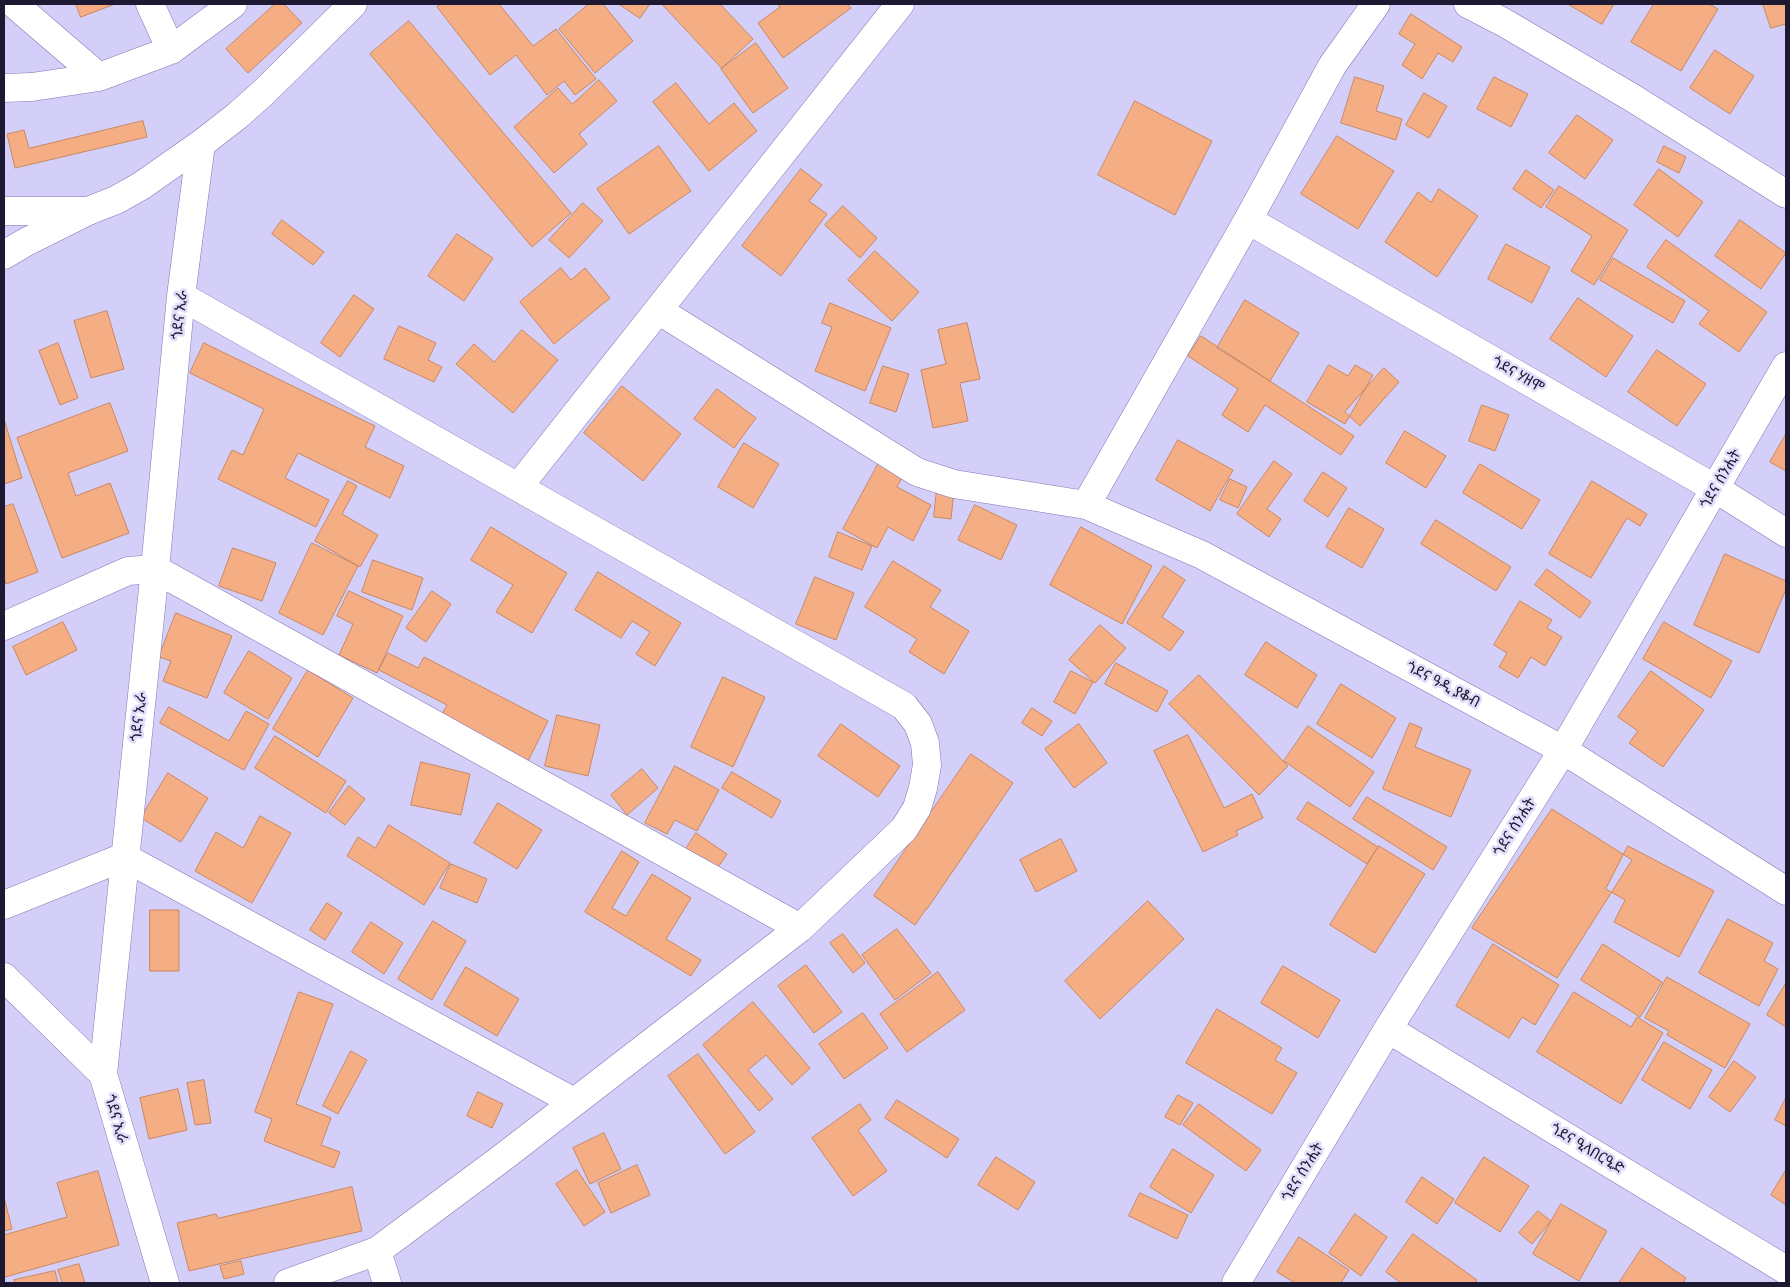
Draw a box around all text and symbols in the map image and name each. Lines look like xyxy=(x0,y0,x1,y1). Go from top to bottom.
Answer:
street label: ጎደና ኢራ xyxy=(168,289,192,341)
street label: ጎደና ሃዘሞ xyxy=(1489,353,1547,397)
street label: ጎደና ሰንሒት xyxy=(1697,446,1745,512)
street label: ጎደና ዓዲ ያቆብ xyxy=(1403,658,1483,712)
street label: ጎደና ኢራ xyxy=(127,691,151,743)
street label: ጎደና ሰንሒት xyxy=(1490,794,1540,860)
street label: ጎደና ኢራ xyxy=(100,1093,132,1145)
street label: ጎደና ዒላበርዒድ xyxy=(1547,1120,1627,1178)
street label: ጎደና ሰንሒት xyxy=(1278,1139,1328,1205)

